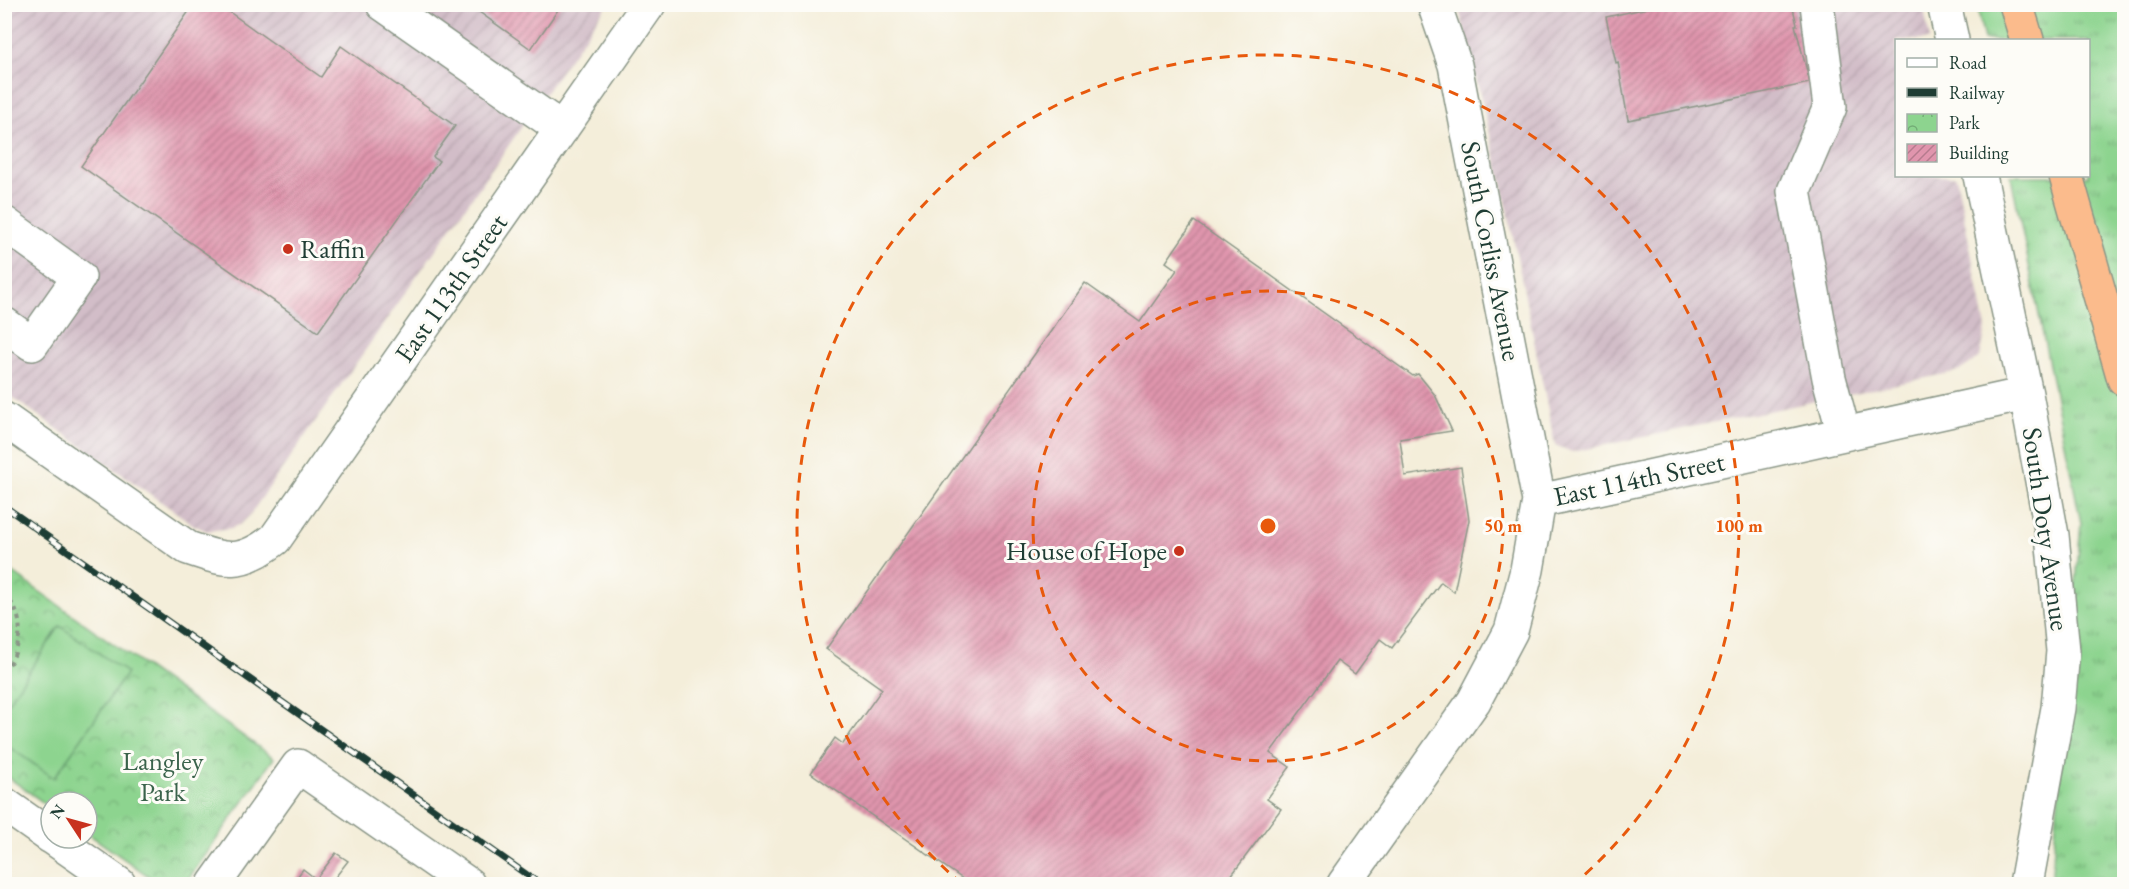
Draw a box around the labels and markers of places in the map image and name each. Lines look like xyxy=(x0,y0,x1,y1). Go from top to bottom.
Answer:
place label: Raffin xyxy=(300,231,365,266)
marker: Raffin xyxy=(281,242,295,256)
centre of rings xyxy=(1258,516,1278,536)
place label: House of Hope xyxy=(1006,533,1167,568)
marker: House of Hope xyxy=(1172,544,1186,558)

